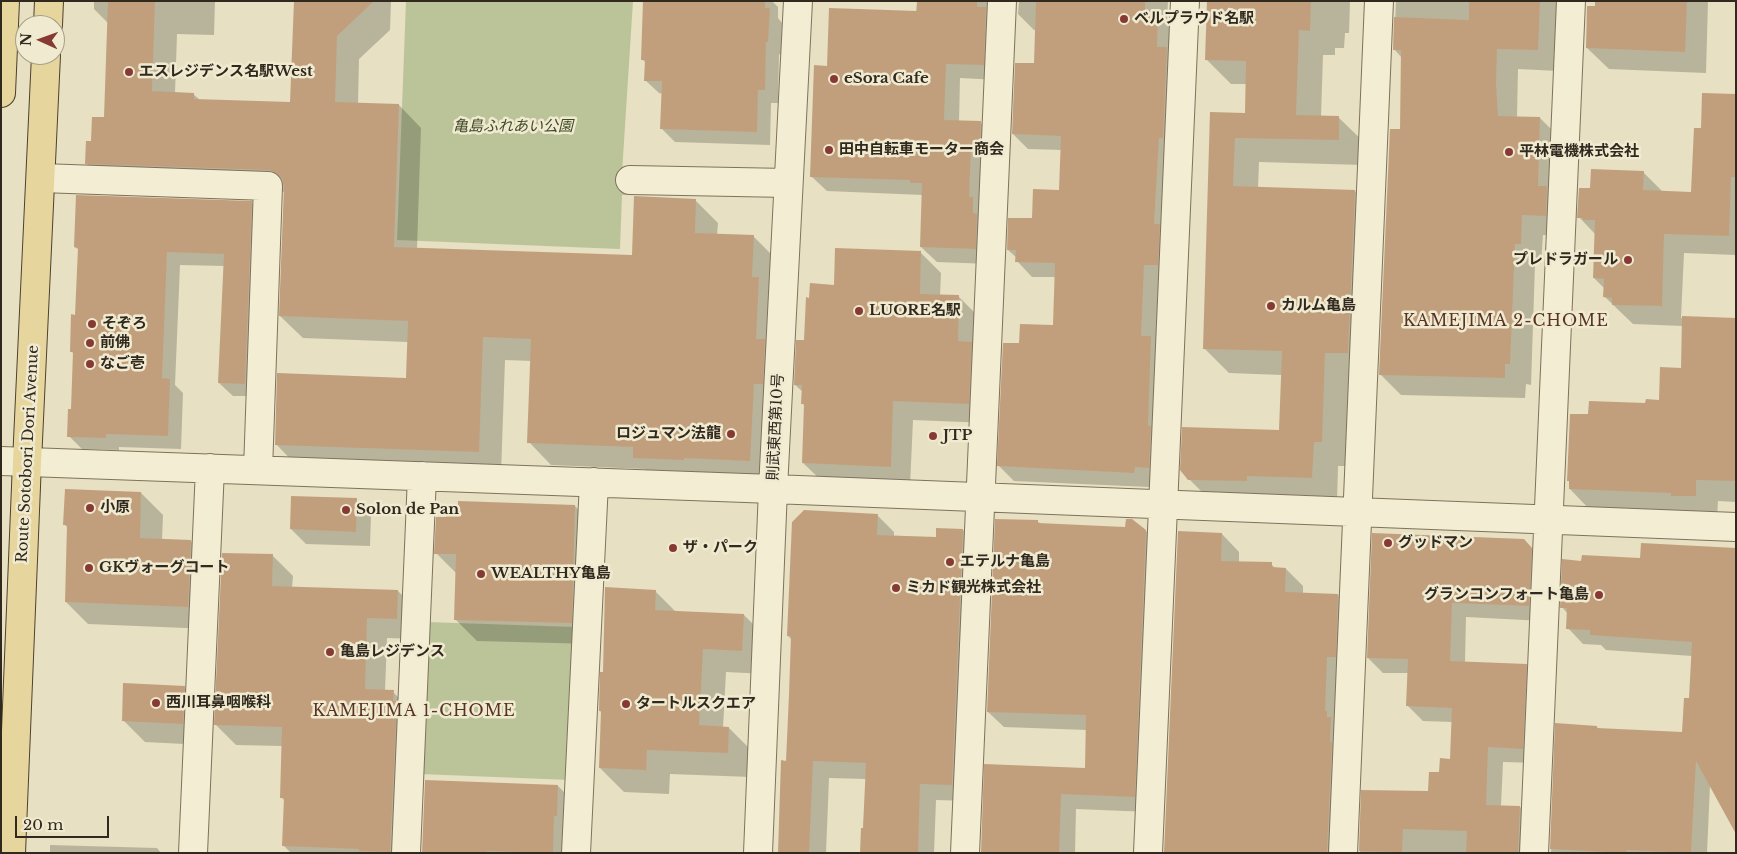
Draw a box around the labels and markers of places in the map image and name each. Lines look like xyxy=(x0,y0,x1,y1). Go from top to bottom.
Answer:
place label: ベルプラウド名駅 xyxy=(1134,10,1254,28)
marker: ベルプラウド名駅 xyxy=(1118,13,1130,25)
place label: エスレジデンス名駅West xyxy=(139,63,313,81)
marker: エスレジデンス名駅West xyxy=(123,66,135,78)
place label: eSora Cafe xyxy=(844,70,929,88)
marker: eSora Cafe xyxy=(828,73,840,85)
place label: 田中自転車モーター商会 xyxy=(839,141,1004,159)
place label: 平林電機株式会社 xyxy=(1519,143,1639,161)
marker: 田中自転車モーター商会 xyxy=(823,144,835,156)
marker: 平林電機株式会社 xyxy=(1503,146,1515,158)
place label: プレドラガール xyxy=(1513,251,1618,269)
marker: プレドラガール xyxy=(1622,254,1634,266)
place label: カルム亀島 xyxy=(1281,297,1356,315)
marker: カルム亀島 xyxy=(1265,300,1277,312)
place label: LUORE名駅 xyxy=(869,302,961,320)
marker: LUORE名駅 xyxy=(853,305,865,317)
place label: そぞろ xyxy=(102,315,147,333)
marker: そぞろ xyxy=(86,318,98,330)
place label: 前佛 xyxy=(100,334,130,352)
marker: 前佛 xyxy=(84,337,96,349)
place label: なご壱 xyxy=(100,355,145,373)
marker: なご壱 xyxy=(84,358,96,370)
place label: ロジュマン法龍 xyxy=(616,425,721,443)
place label: JTP xyxy=(943,427,972,445)
marker: ロジュマン法龍 xyxy=(725,428,737,440)
marker: JTP xyxy=(927,430,939,442)
place label: 小原 xyxy=(100,499,130,517)
place label: Solon de Pan xyxy=(356,501,459,519)
marker: 小原 xyxy=(84,502,96,514)
marker: Solon de Pan xyxy=(340,504,352,516)
place label: グッドマン xyxy=(1398,534,1473,552)
marker: グッドマン xyxy=(1382,537,1394,549)
place label: ザ・パーク xyxy=(683,539,758,557)
marker: ザ・パーク xyxy=(667,542,679,554)
place label: エテルナ亀島 xyxy=(960,553,1050,571)
marker: エテルナ亀島 xyxy=(944,556,956,568)
place label: GKヴォーグコート xyxy=(99,559,229,577)
marker: GKヴォーグコート xyxy=(83,562,95,574)
place label: WEALTHY亀島 xyxy=(491,565,611,583)
marker: WEALTHY亀島 xyxy=(475,568,487,580)
place label: ミカド観光株式会社 xyxy=(906,579,1041,597)
marker: ミカド観光株式会社 xyxy=(890,582,902,594)
place label: グランコンフォート亀島 xyxy=(1424,586,1589,604)
marker: グランコンフォート亀島 xyxy=(1593,589,1605,601)
place label: 亀島レジデンス xyxy=(340,643,445,661)
marker: 亀島レジデンス xyxy=(324,646,336,658)
place label: 西川耳鼻咽喉科 xyxy=(166,694,271,712)
place label: タートルスクエア xyxy=(636,695,756,713)
marker: 西川耳鼻咽喉科 xyxy=(150,697,162,709)
marker: タートルスクエア xyxy=(620,698,632,710)

